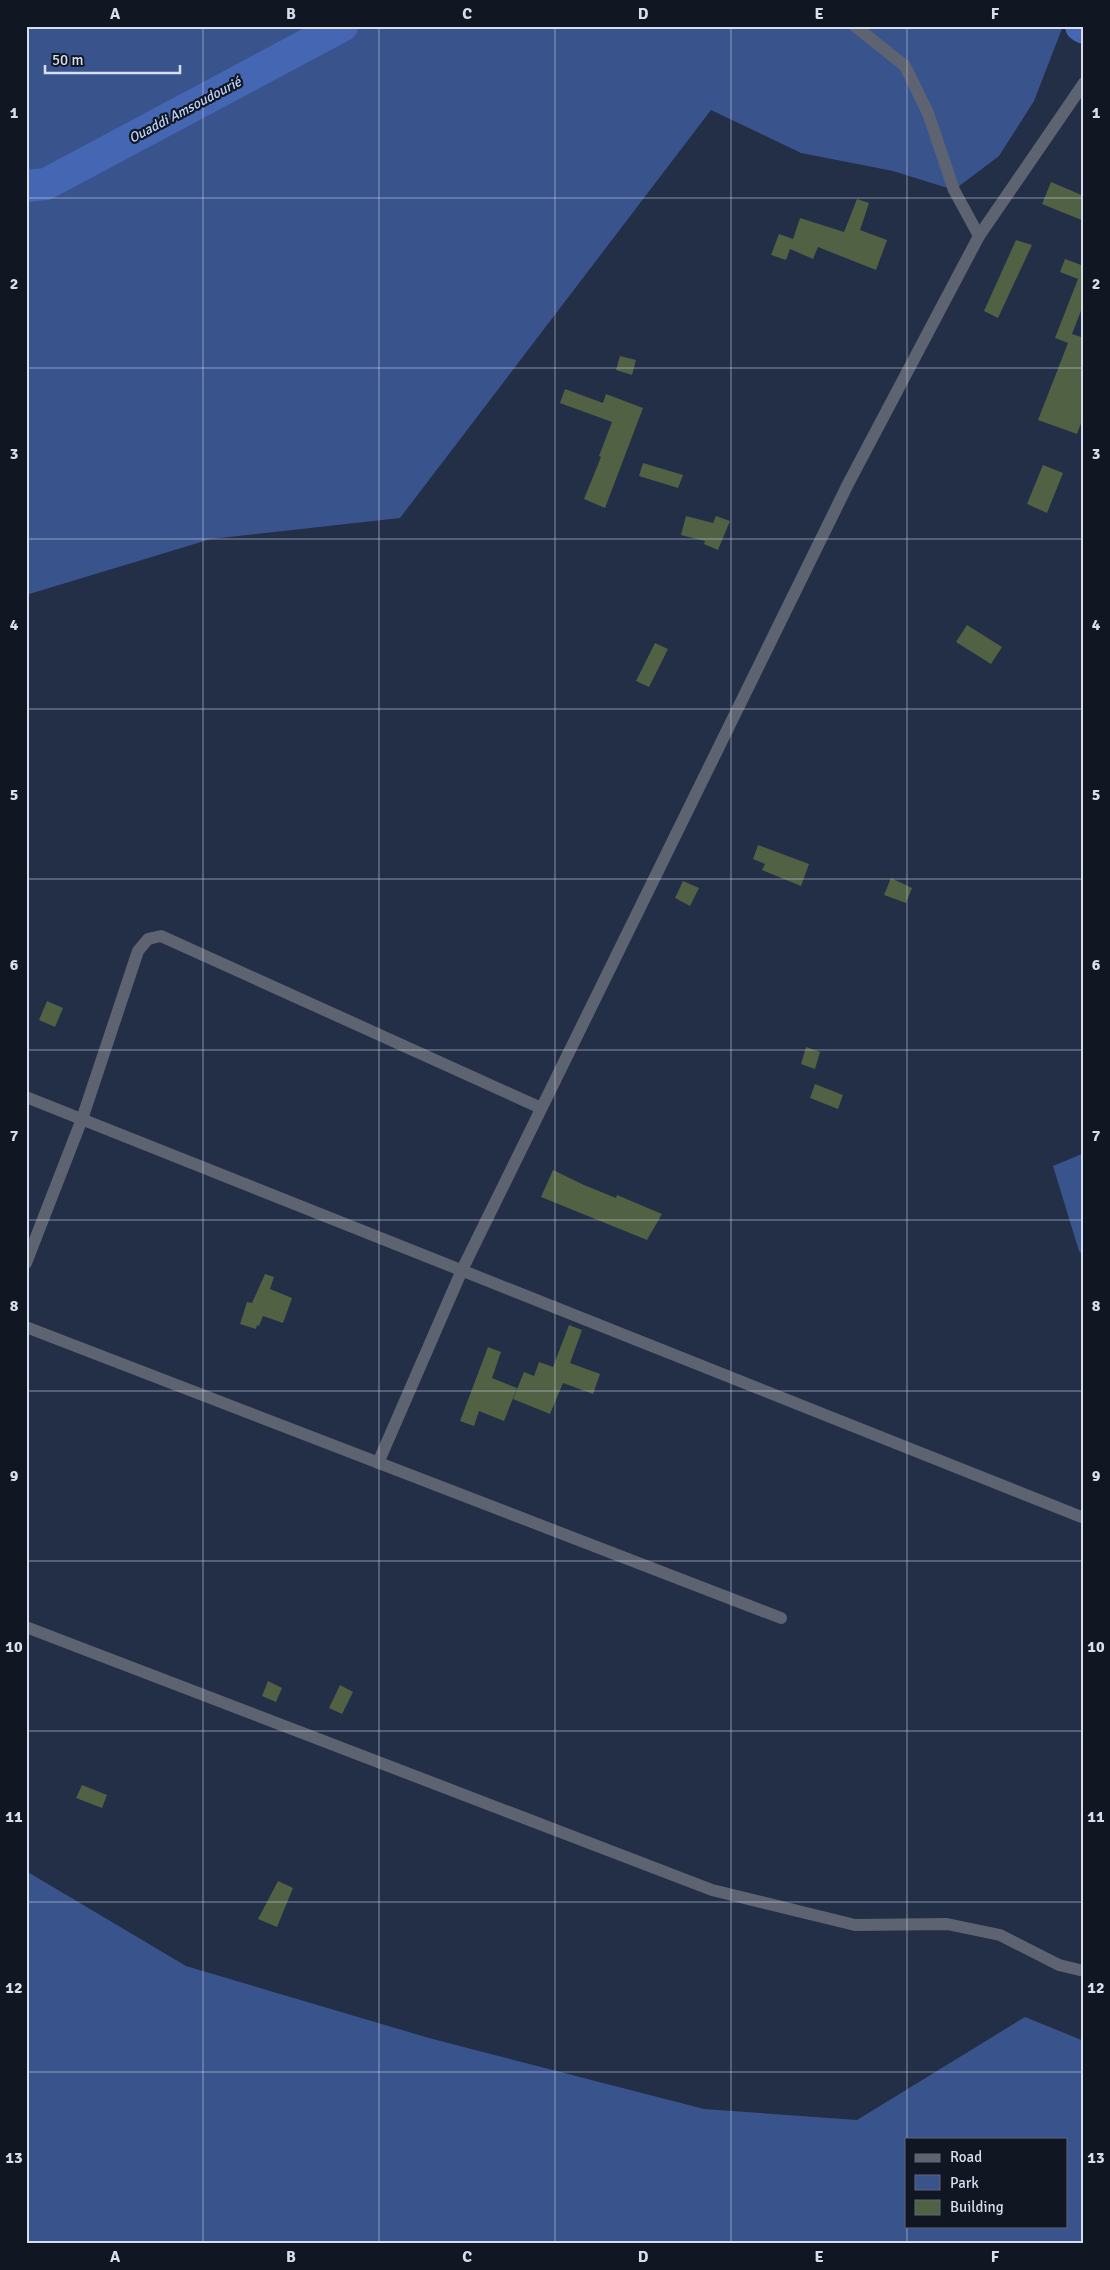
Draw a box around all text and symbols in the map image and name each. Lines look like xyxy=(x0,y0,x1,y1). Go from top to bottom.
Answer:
text: A xyxy=(110,4,121,24)
text: B xyxy=(286,4,296,24)
text: C xyxy=(462,4,472,24)
text: D xyxy=(638,4,649,24)
text: E xyxy=(814,4,824,24)
text: F xyxy=(991,4,1000,24)
scale bar xyxy=(45,42,180,74)
text: 50 m xyxy=(52,51,83,69)
water label: Ouaddi Amsoudourié xyxy=(126,73,245,147)
text: 1 xyxy=(10,103,19,123)
text: 1 xyxy=(1092,103,1101,123)
text: 2 xyxy=(10,274,18,294)
text: 2 xyxy=(1092,274,1100,294)
text: 3 xyxy=(10,444,18,464)
text: 3 xyxy=(1092,444,1100,464)
text: 4 xyxy=(10,615,19,635)
text: 4 xyxy=(1092,615,1101,635)
text: 5 xyxy=(10,785,18,805)
text: 5 xyxy=(1092,785,1100,805)
text: 6 xyxy=(10,955,19,975)
text: 6 xyxy=(1092,955,1101,975)
text: 7 xyxy=(10,1126,19,1146)
text: 7 xyxy=(1092,1126,1101,1146)
text: 8 xyxy=(10,1296,19,1316)
text: 8 xyxy=(1092,1296,1101,1316)
text: 9 xyxy=(10,1466,19,1486)
text: 9 xyxy=(1092,1466,1101,1486)
text: 10 xyxy=(5,1637,23,1657)
text: 10 xyxy=(1087,1637,1105,1657)
text: 11 xyxy=(5,1807,23,1827)
text: 11 xyxy=(1087,1807,1105,1827)
text: 12 xyxy=(5,1978,23,1998)
text: 12 xyxy=(1087,1978,1105,1998)
legend xyxy=(905,2138,1068,2228)
text: 13 xyxy=(5,2148,23,2168)
text: Road xyxy=(950,2148,982,2166)
text: 13 xyxy=(1087,2148,1105,2168)
text: Park xyxy=(950,2174,979,2192)
text: Building xyxy=(950,2198,1004,2216)
text: A xyxy=(110,2247,121,2267)
text: B xyxy=(286,2247,296,2267)
text: C xyxy=(462,2247,472,2267)
text: D xyxy=(638,2247,649,2267)
text: E xyxy=(814,2247,824,2267)
text: F xyxy=(991,2247,1000,2267)

